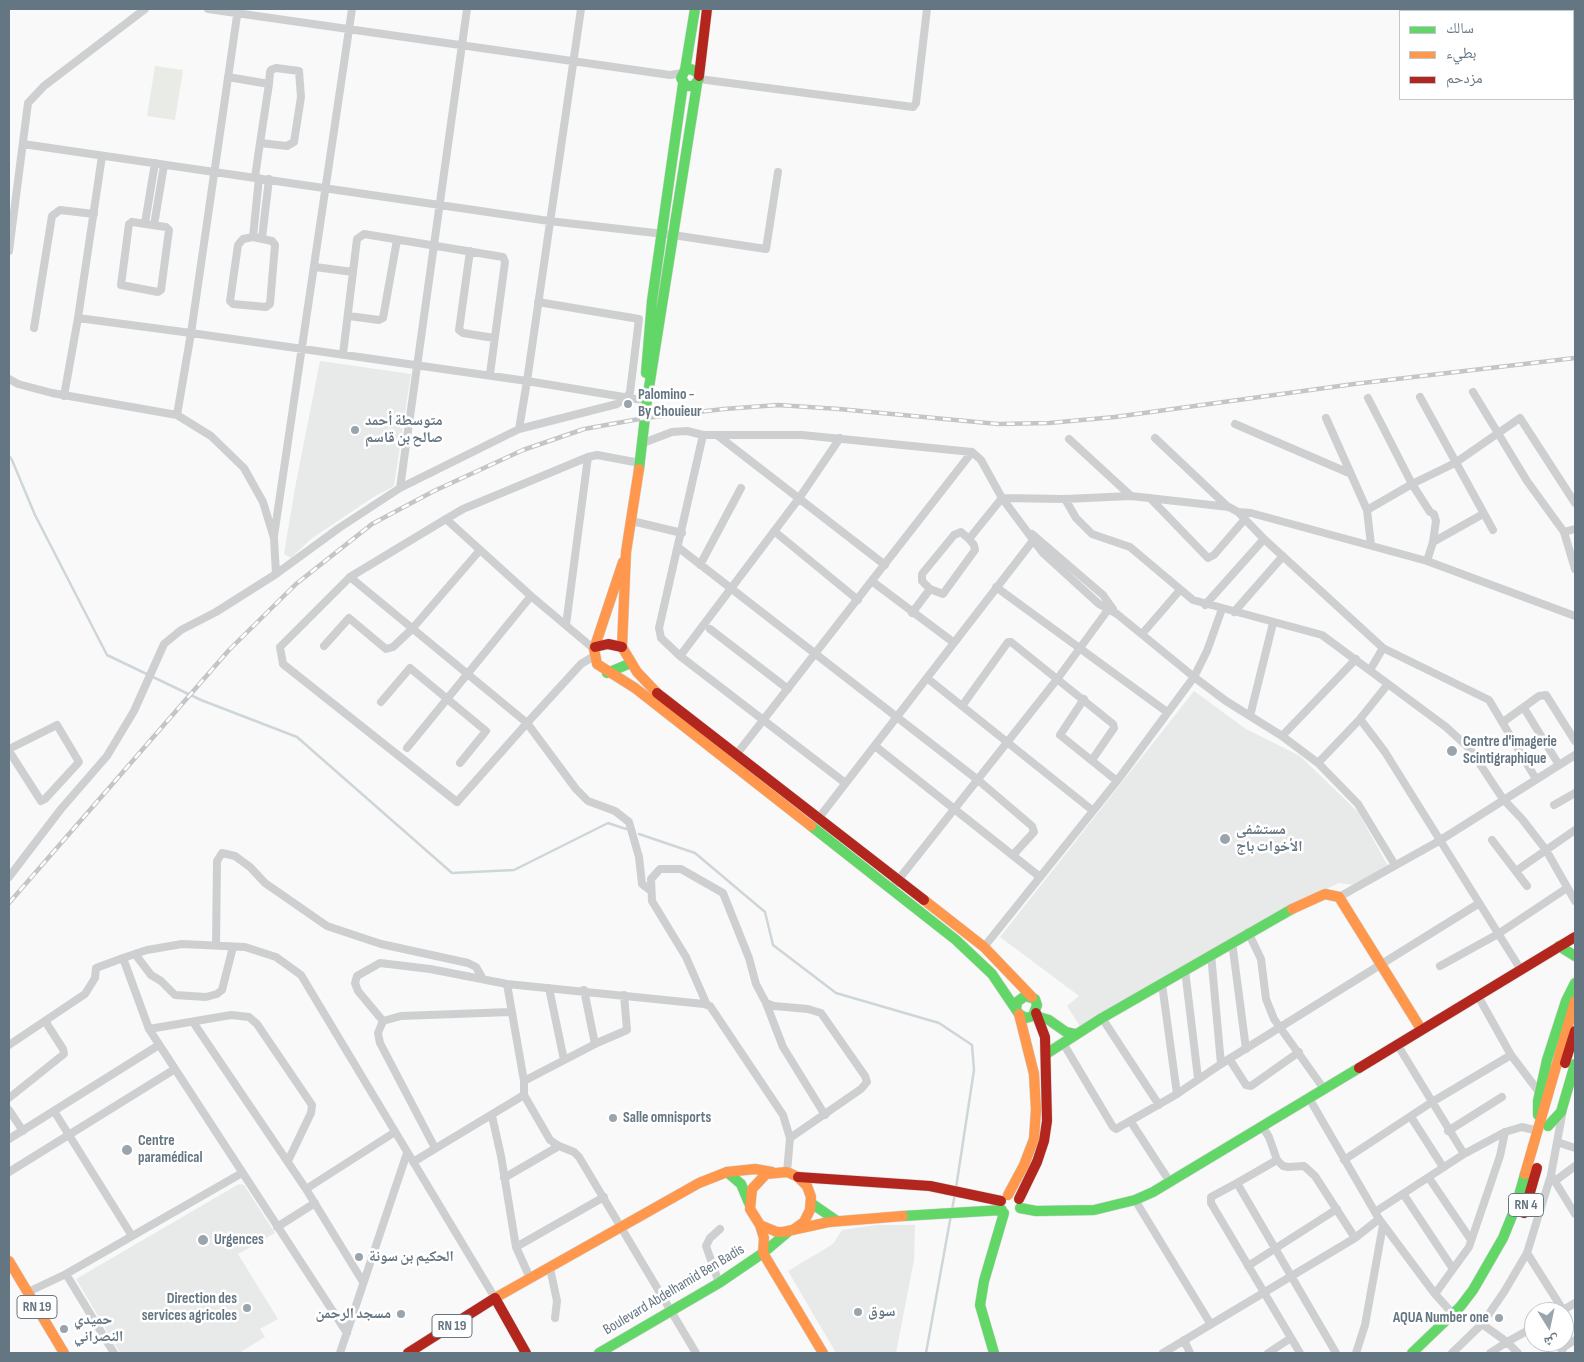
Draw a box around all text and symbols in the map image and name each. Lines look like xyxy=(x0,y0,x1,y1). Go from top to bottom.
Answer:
legend xyxy=(1399,10,1574,100)
text: سالك xyxy=(1446,19,1474,38)
text: بطيء xyxy=(1446,44,1476,63)
text: مزدحم xyxy=(1446,69,1483,88)
place label: Palomino - By Chouieur xyxy=(638,386,702,421)
marker: Palomino - By Chouieur xyxy=(622,398,634,410)
place label: متوسطة أحمد صالح بن قاسم xyxy=(365,412,443,447)
marker: متوسطة أحمد صالح بن قاسم xyxy=(349,424,361,436)
place label: Centre d'imagerie Scintigraphique xyxy=(1463,733,1557,768)
marker: Centre d'imagerie Scintigraphique xyxy=(1445,744,1459,758)
place label: مستشفى الأخوات باج xyxy=(1236,821,1302,856)
marker: مستشفى الأخوات باج xyxy=(1218,832,1232,846)
place label: Salle omnisports xyxy=(623,1109,711,1127)
marker: Salle omnisports xyxy=(607,1112,619,1124)
place label: Centre paramédical xyxy=(138,1132,203,1167)
marker: Centre paramédical xyxy=(120,1143,134,1157)
road number: RN 4 xyxy=(1508,1194,1544,1216)
place label: Urgences xyxy=(214,1231,264,1249)
marker: Urgences xyxy=(196,1233,210,1247)
street label: Boulevard Abdelhamid Ben Badis xyxy=(600,1241,748,1339)
place label: الحكيم بن سونة xyxy=(369,1248,454,1266)
marker: الحكيم بن سونة xyxy=(353,1251,365,1263)
place label: Direction des services agricoles xyxy=(142,1290,237,1325)
road number: RN 19 xyxy=(17,1295,57,1318)
marker: Direction des services agricoles xyxy=(241,1302,253,1314)
north arrow xyxy=(1524,1302,1574,1352)
place label: سوق xyxy=(868,1303,896,1321)
place label: مسجد الرحمن xyxy=(316,1305,391,1323)
marker: سوق xyxy=(852,1306,864,1318)
marker: مسجد الرحمن xyxy=(395,1308,407,1320)
place label: AQUA Number one xyxy=(1393,1309,1489,1327)
place label: حميدي النصراني xyxy=(74,1311,123,1346)
marker: AQUA Number one xyxy=(1493,1312,1505,1324)
road number: RN 19 xyxy=(432,1314,472,1338)
marker: حميدي النصراني xyxy=(58,1323,70,1335)
text: ش xyxy=(1543,1332,1560,1351)

